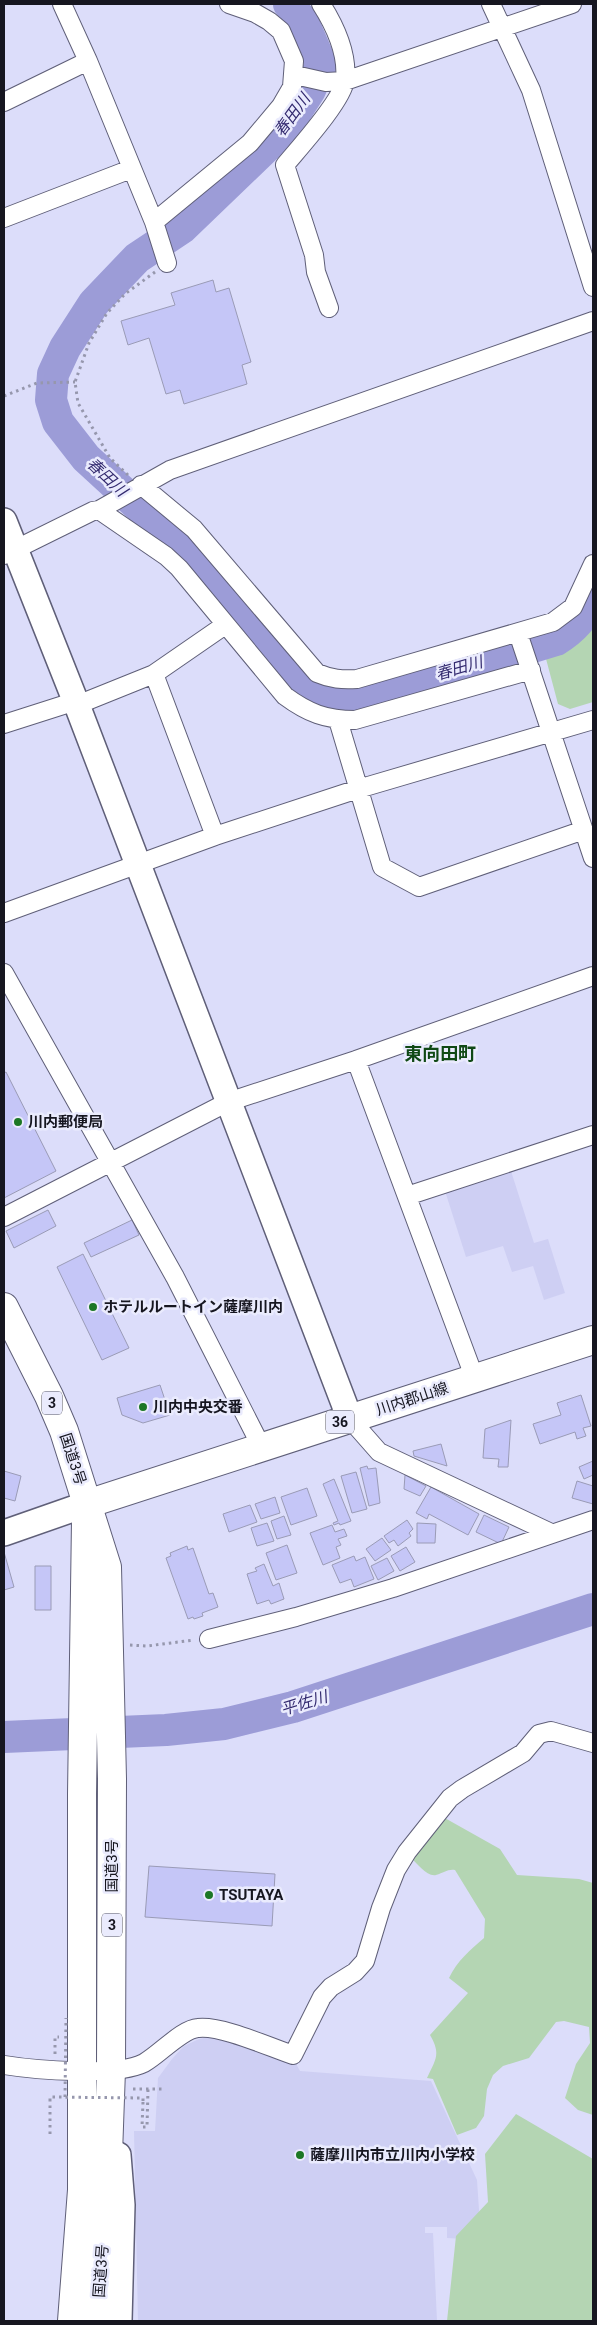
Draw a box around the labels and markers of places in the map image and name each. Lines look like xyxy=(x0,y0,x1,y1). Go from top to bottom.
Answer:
place label: 川内郵便局 xyxy=(28,1113,103,1131)
marker: 川内郵便局 xyxy=(12,1116,24,1128)
place label: ホテルルートイン薩摩川内 xyxy=(103,1298,283,1316)
marker: ホテルルートイン薩摩川内 xyxy=(87,1301,99,1313)
place label: 川内中央交番 xyxy=(153,1398,243,1416)
marker: 川内中央交番 xyxy=(137,1401,149,1413)
place label: TSUTAYA xyxy=(219,1886,284,1904)
marker: TSUTAYA xyxy=(203,1889,215,1901)
place label: 薩摩川内市立川内小学校 xyxy=(310,2146,475,2164)
marker: 薩摩川内市立川内小学校 xyxy=(294,2149,306,2161)

